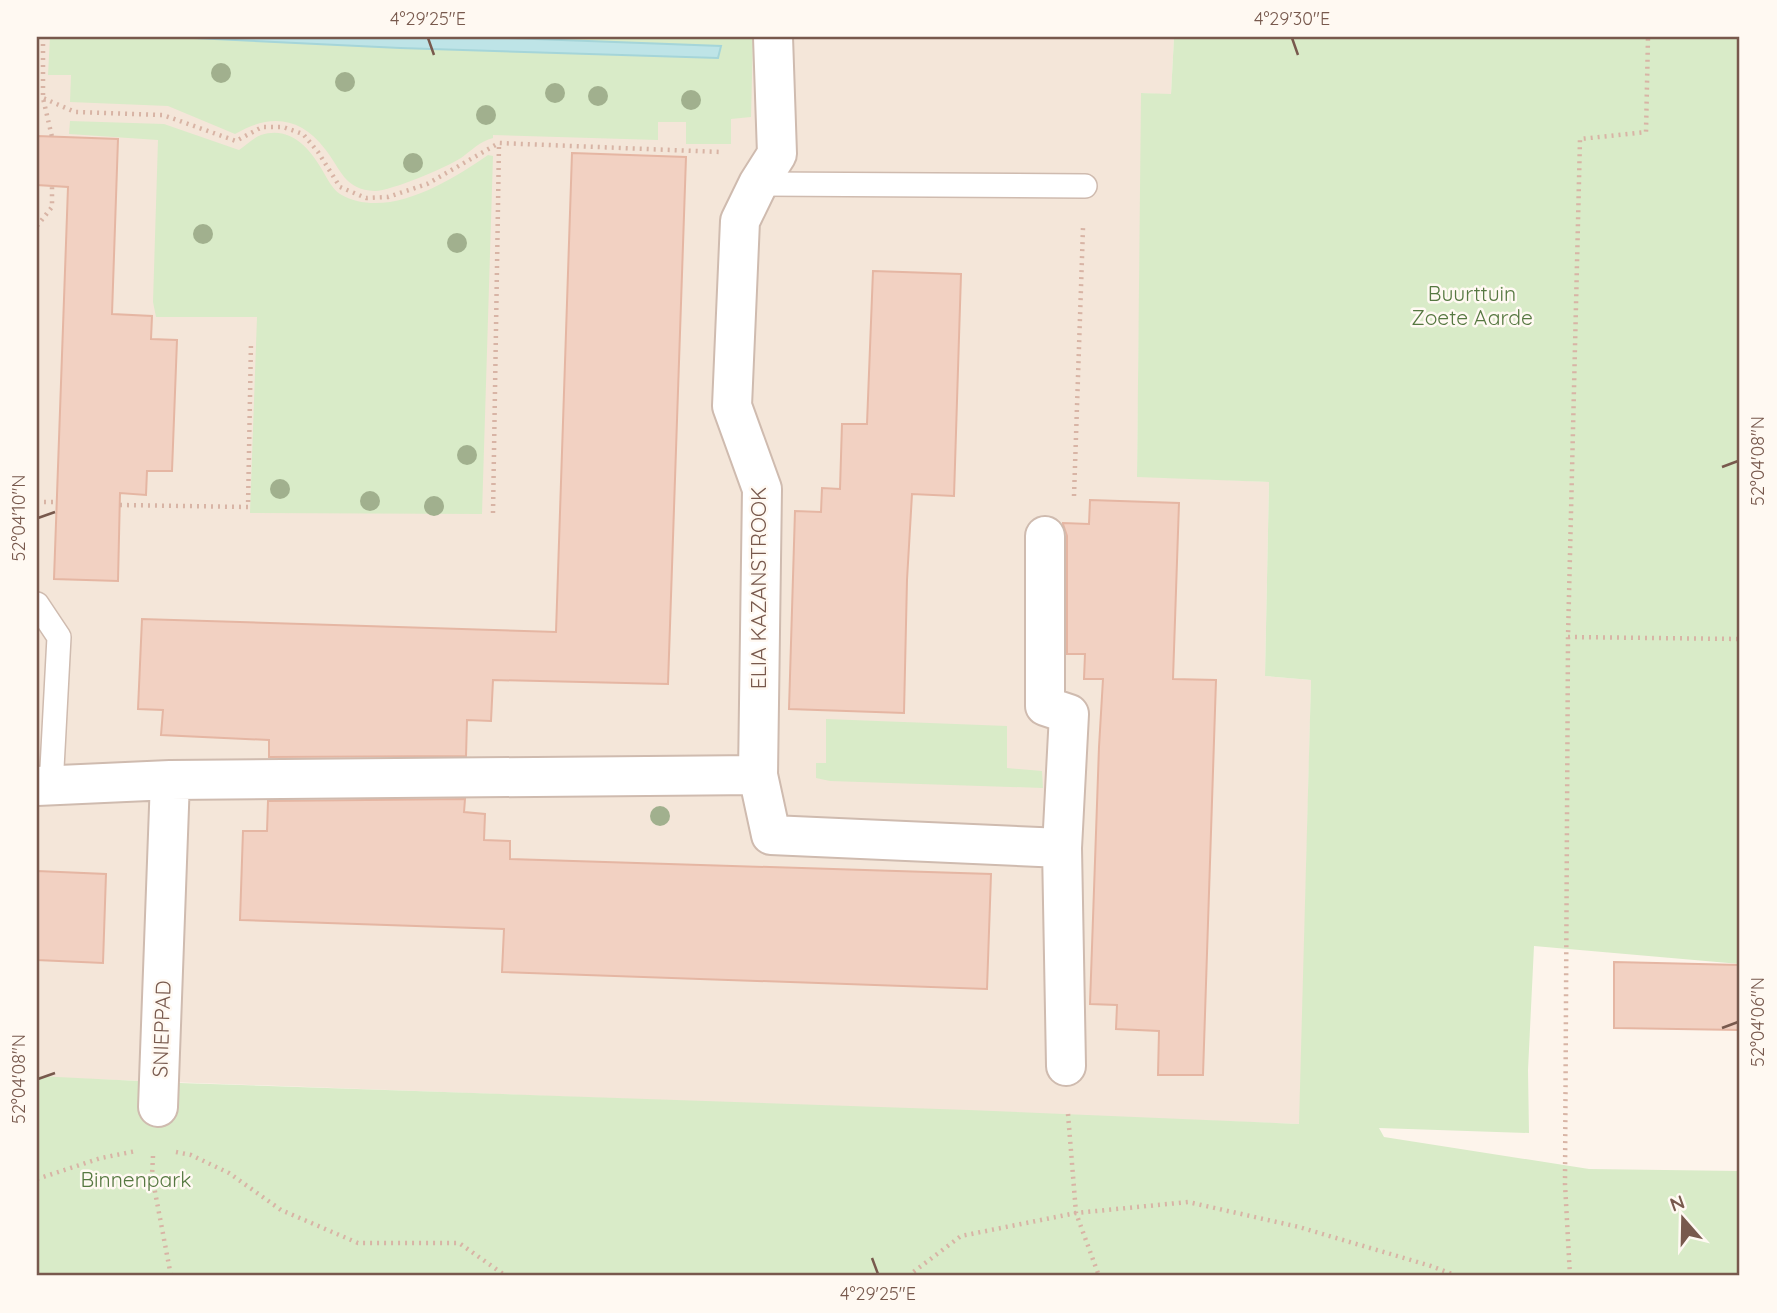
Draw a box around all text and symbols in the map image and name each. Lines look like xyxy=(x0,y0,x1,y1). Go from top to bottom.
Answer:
text: 4°29'25"E xyxy=(390,7,466,30)
text: 4°29'30"E xyxy=(1254,7,1330,30)
park label: Buurttuin Zoete Aarde xyxy=(1411,280,1533,330)
text: 52°04'08"N xyxy=(1746,416,1769,506)
text: 52°04'10"N xyxy=(7,475,30,561)
street label: ELIA KAZANSTROOK xyxy=(745,487,771,689)
text: 52°04'06"N xyxy=(1746,977,1769,1067)
street label: SNIEPPAD xyxy=(146,980,176,1078)
text: 52°04'08"N xyxy=(7,1034,30,1124)
park label: Binnenpark xyxy=(80,1166,192,1192)
north arrow xyxy=(1648,1184,1718,1254)
text: N xyxy=(1667,1189,1688,1217)
text: 4°29'25"E xyxy=(840,1282,916,1305)

